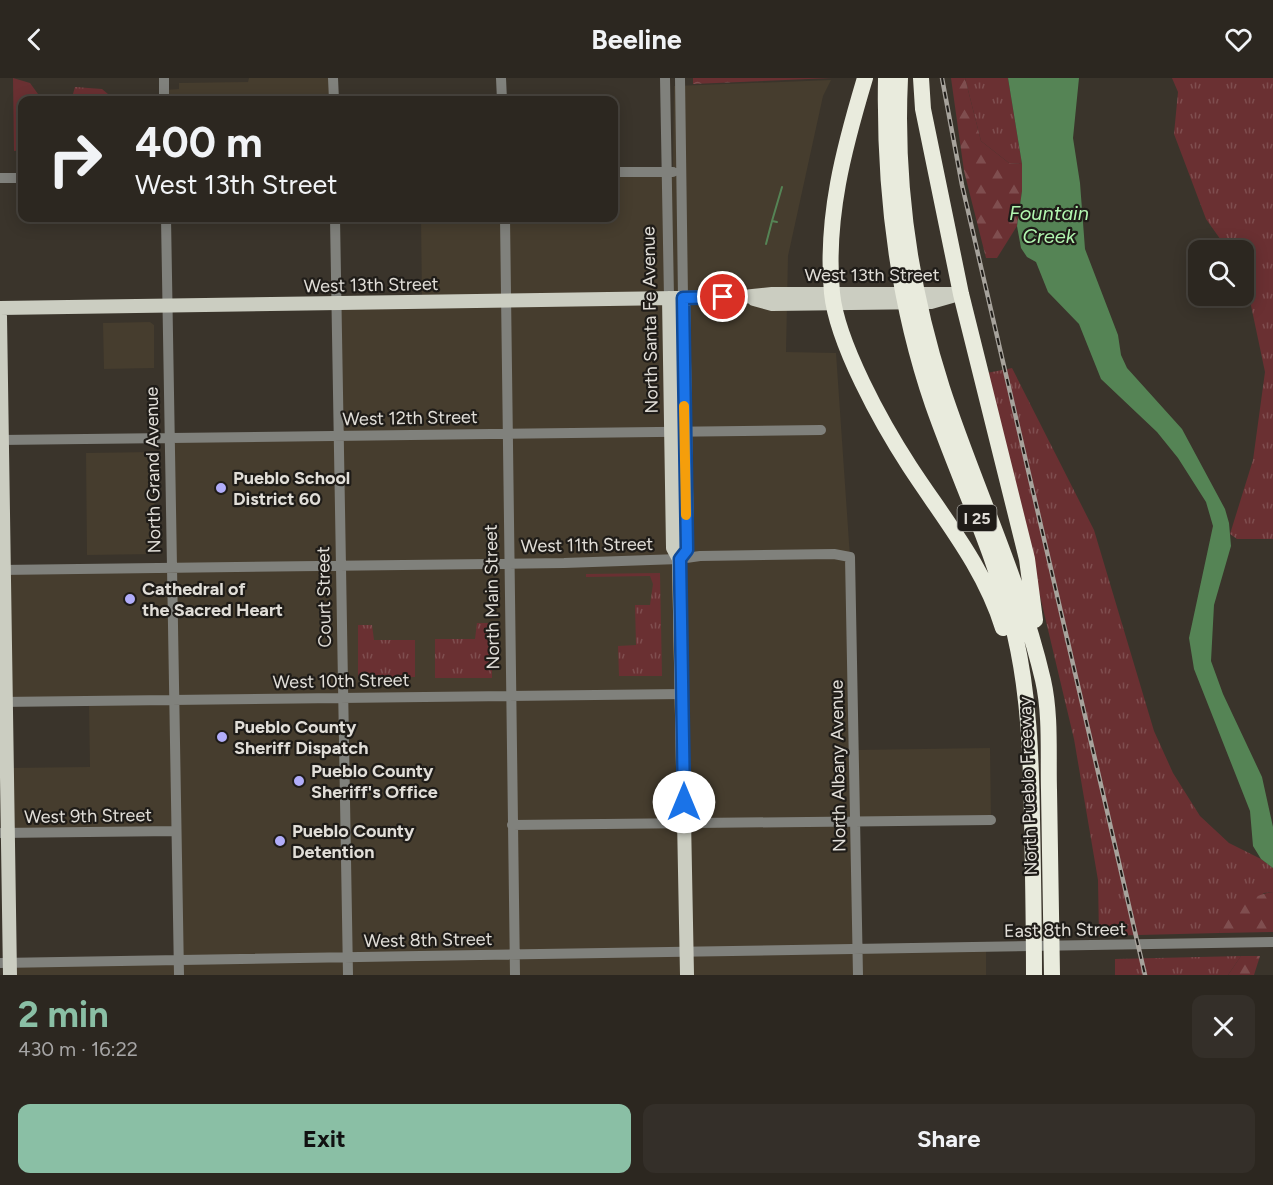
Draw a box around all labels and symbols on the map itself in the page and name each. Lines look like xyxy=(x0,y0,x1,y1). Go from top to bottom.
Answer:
water label: Fountain Creek xyxy=(1009,201,1089,248)
street label: North Santa Fe Avenue xyxy=(637,226,663,414)
street label: West 13th Street xyxy=(805,264,940,286)
pin xyxy=(697,271,748,322)
street label: West 13th Street xyxy=(303,273,439,297)
street label: North Grand Avenue xyxy=(141,386,165,553)
street label: West 12th Street xyxy=(342,406,478,430)
place label: Pueblo School District 60 xyxy=(233,467,350,510)
marker: Pueblo School District 60 xyxy=(214,481,228,495)
road number: I 25 xyxy=(958,505,996,531)
street label: North Main Street xyxy=(480,524,504,670)
street label: West 11th Street xyxy=(521,533,654,557)
street label: Court Street xyxy=(312,546,336,648)
place label: Cathedral of the Sacred Heart xyxy=(142,578,283,621)
marker: Cathedral of the Sacred Heart xyxy=(123,592,137,606)
street label: West 10th Street xyxy=(272,669,410,693)
street label: North Albany Avenue xyxy=(825,679,851,852)
street label: North Pueblo Freeway xyxy=(1014,696,1042,876)
place label: Pueblo County Sheriff Dispatch xyxy=(234,716,368,759)
marker: Pueblo County Sheriff Dispatch xyxy=(215,730,229,744)
place label: Pueblo County Sheriff's Office xyxy=(311,760,438,803)
position arrow xyxy=(652,770,716,834)
marker: Pueblo County Sheriff's Office xyxy=(292,774,306,788)
street label: West 9th Street xyxy=(24,804,152,828)
place label: Pueblo County Detention xyxy=(292,820,415,863)
marker: Pueblo County Detention xyxy=(273,834,287,848)
street label: East 8th Street xyxy=(1004,918,1126,942)
street label: West 8th Street xyxy=(363,928,493,952)

